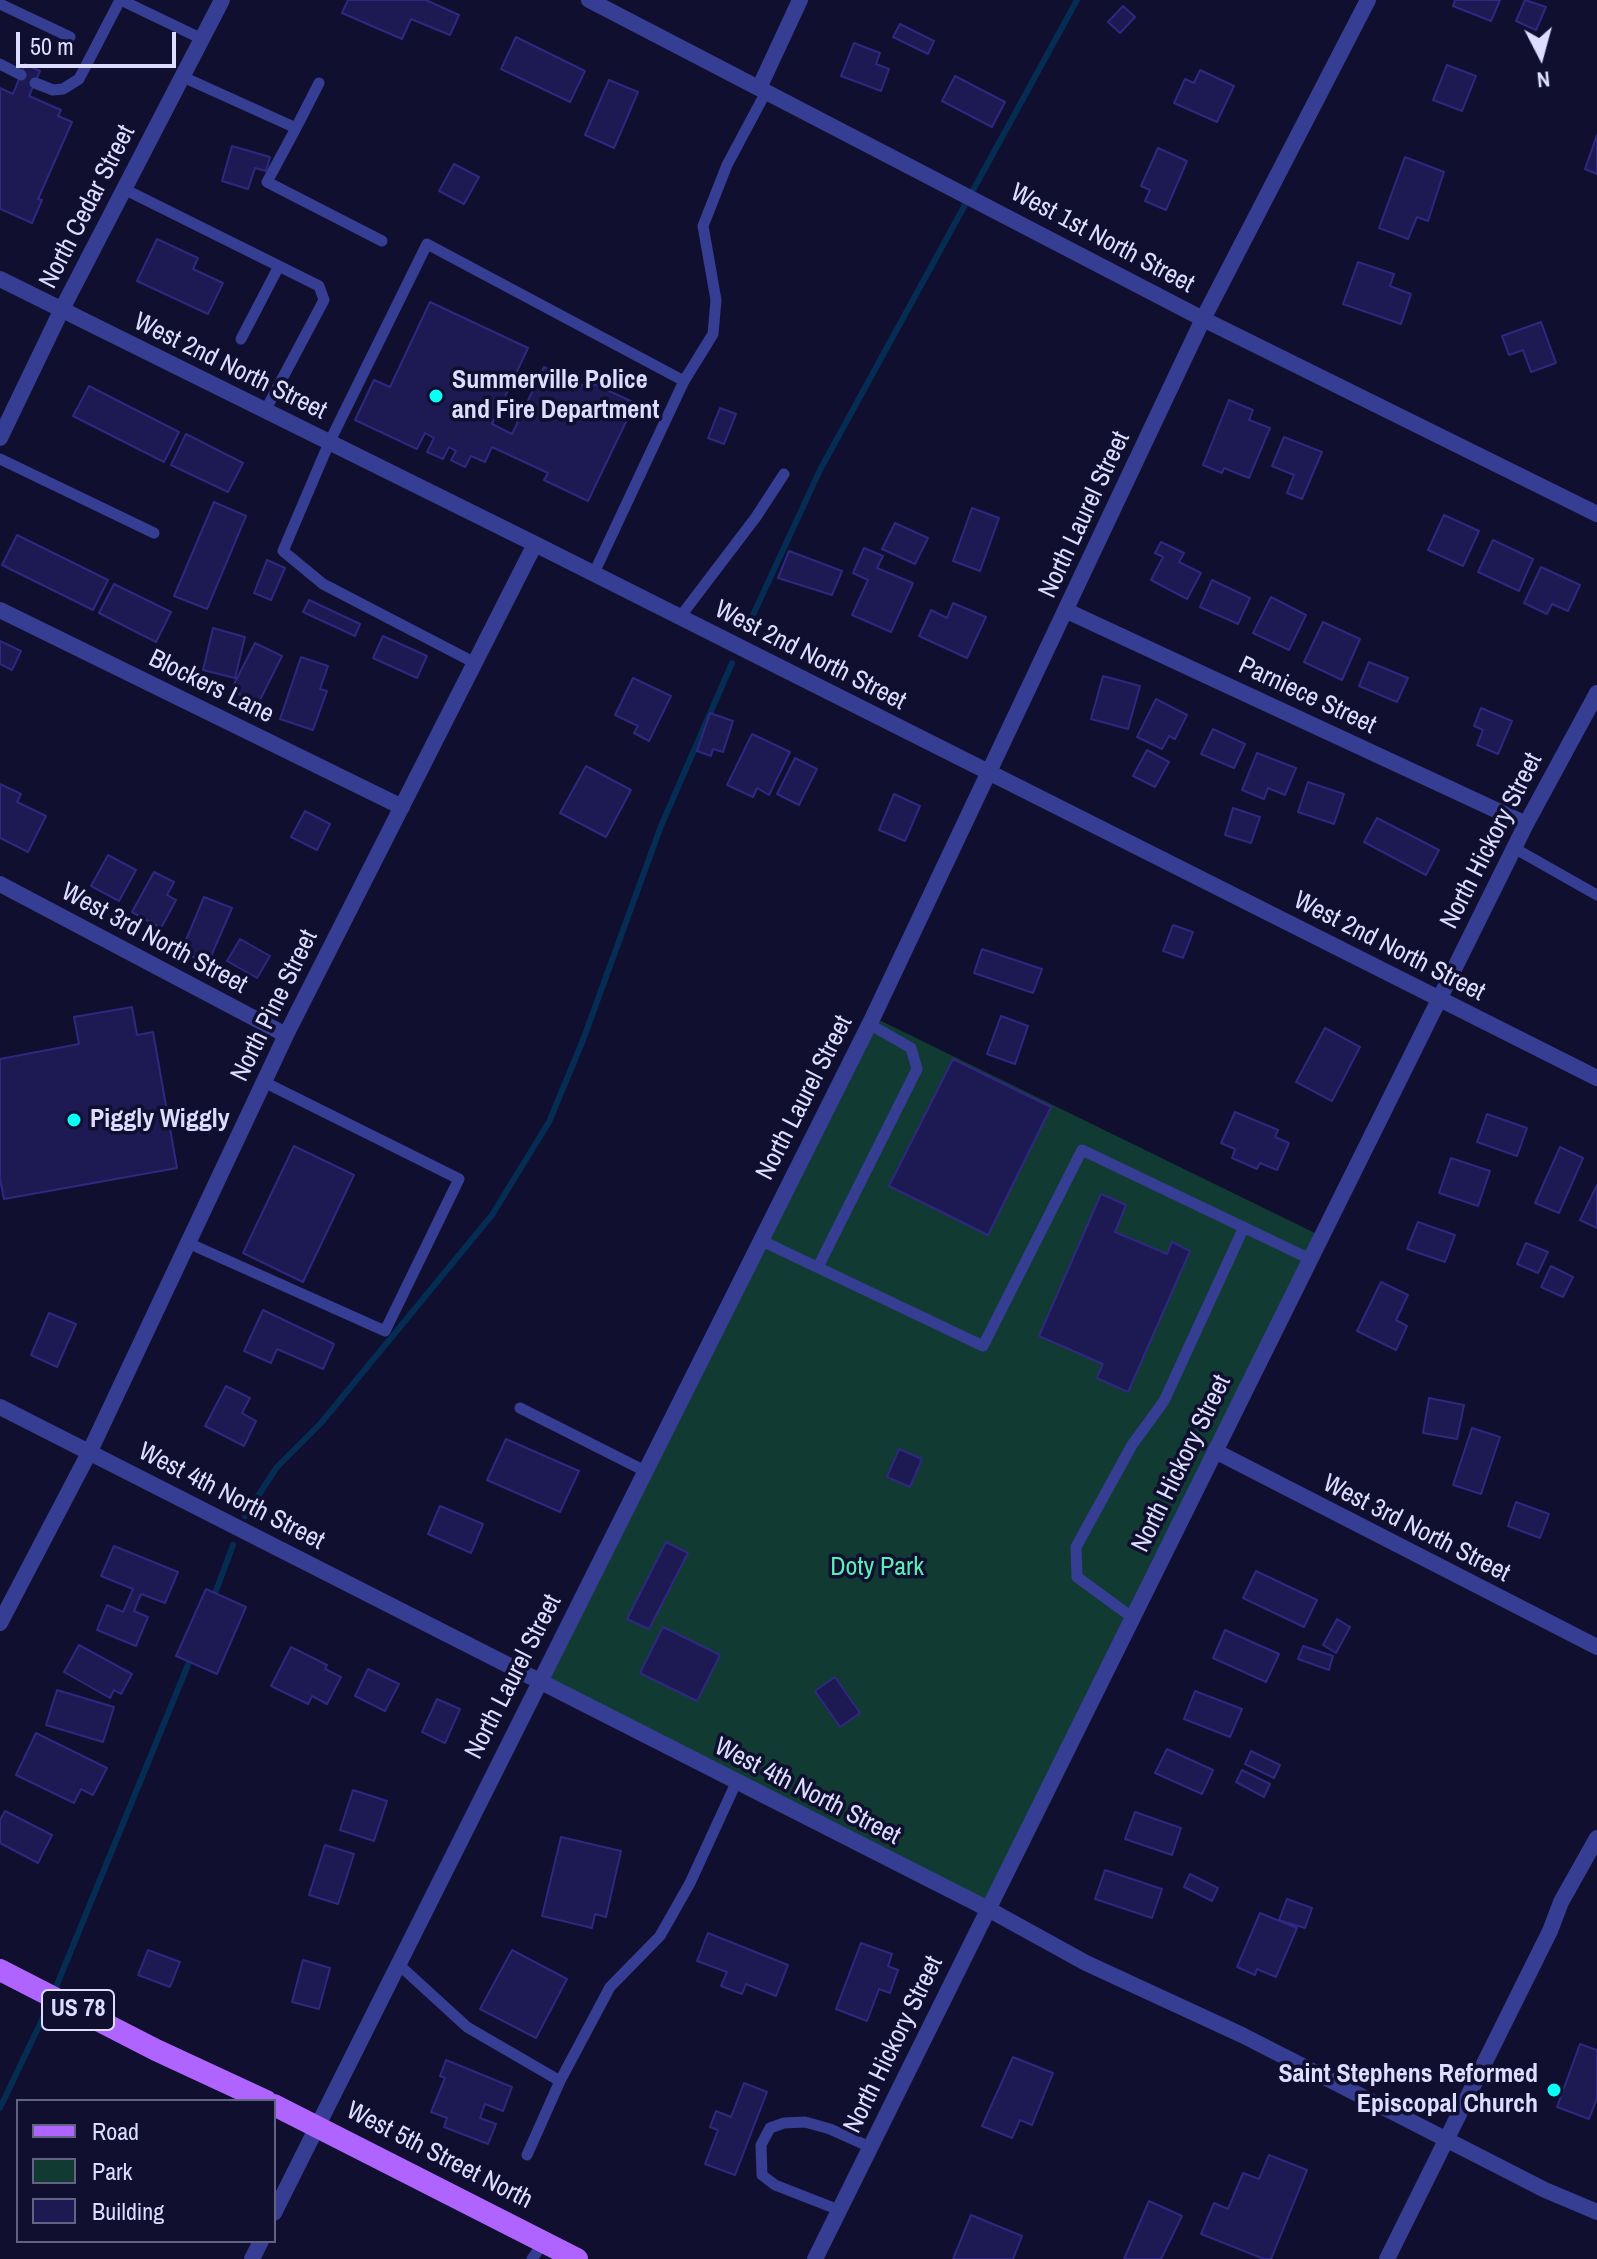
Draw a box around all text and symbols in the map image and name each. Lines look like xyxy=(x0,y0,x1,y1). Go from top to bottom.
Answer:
scale bar xyxy=(20,16,180,66)
north arrow xyxy=(1501,16,1581,96)
text: 50 m xyxy=(30,30,74,62)
text: N xyxy=(1535,64,1552,95)
street label: North Cedar Street xyxy=(33,120,143,294)
street label: West 1st North Street xyxy=(1005,177,1199,301)
street label: West 2nd North Street xyxy=(129,307,331,427)
place label: Summerville Police and Fire Department xyxy=(452,365,659,426)
marker: Summerville Police and Fire Department xyxy=(427,387,445,405)
street label: North Laurel Street xyxy=(1033,427,1137,603)
street label: West 2nd North Street xyxy=(709,594,911,718)
street label: Blockers Lane xyxy=(143,643,279,731)
street label: Parniece Street xyxy=(1233,651,1381,741)
street label: North Hickory Street xyxy=(1434,748,1550,934)
street label: West 3rd North Street xyxy=(56,877,252,1001)
street label: West 2nd North Street xyxy=(1288,885,1490,1009)
street label: North Pine Street xyxy=(225,925,325,1087)
street label: North Laurel Street xyxy=(750,1011,860,1185)
place label: Piggly Wiggly xyxy=(90,1104,230,1136)
marker: Piggly Wiggly xyxy=(65,1111,83,1129)
street label: North Hickory Street xyxy=(1126,1370,1238,1558)
street label: West 4th North Street xyxy=(133,1437,329,1557)
street label: West 3rd North Street xyxy=(1317,1468,1515,1590)
park label: Doty Park xyxy=(830,1552,924,1584)
street label: North Laurel Street xyxy=(459,1590,569,1764)
street label: West 4th North Street xyxy=(709,1732,905,1852)
street label: North Hickory Street xyxy=(838,1951,950,2139)
road number: US 78 xyxy=(42,1990,114,2030)
place label: Saint Stephens Reformed Episcopal Church xyxy=(1279,2059,1538,2120)
marker: Saint Stephens Reformed Episcopal Church xyxy=(1545,2081,1563,2099)
street label: West 5th Street North xyxy=(341,2096,537,2216)
legend xyxy=(16,2099,276,2243)
text: Road xyxy=(92,2115,139,2147)
text: Park xyxy=(92,2155,132,2187)
text: Building xyxy=(92,2195,164,2227)

